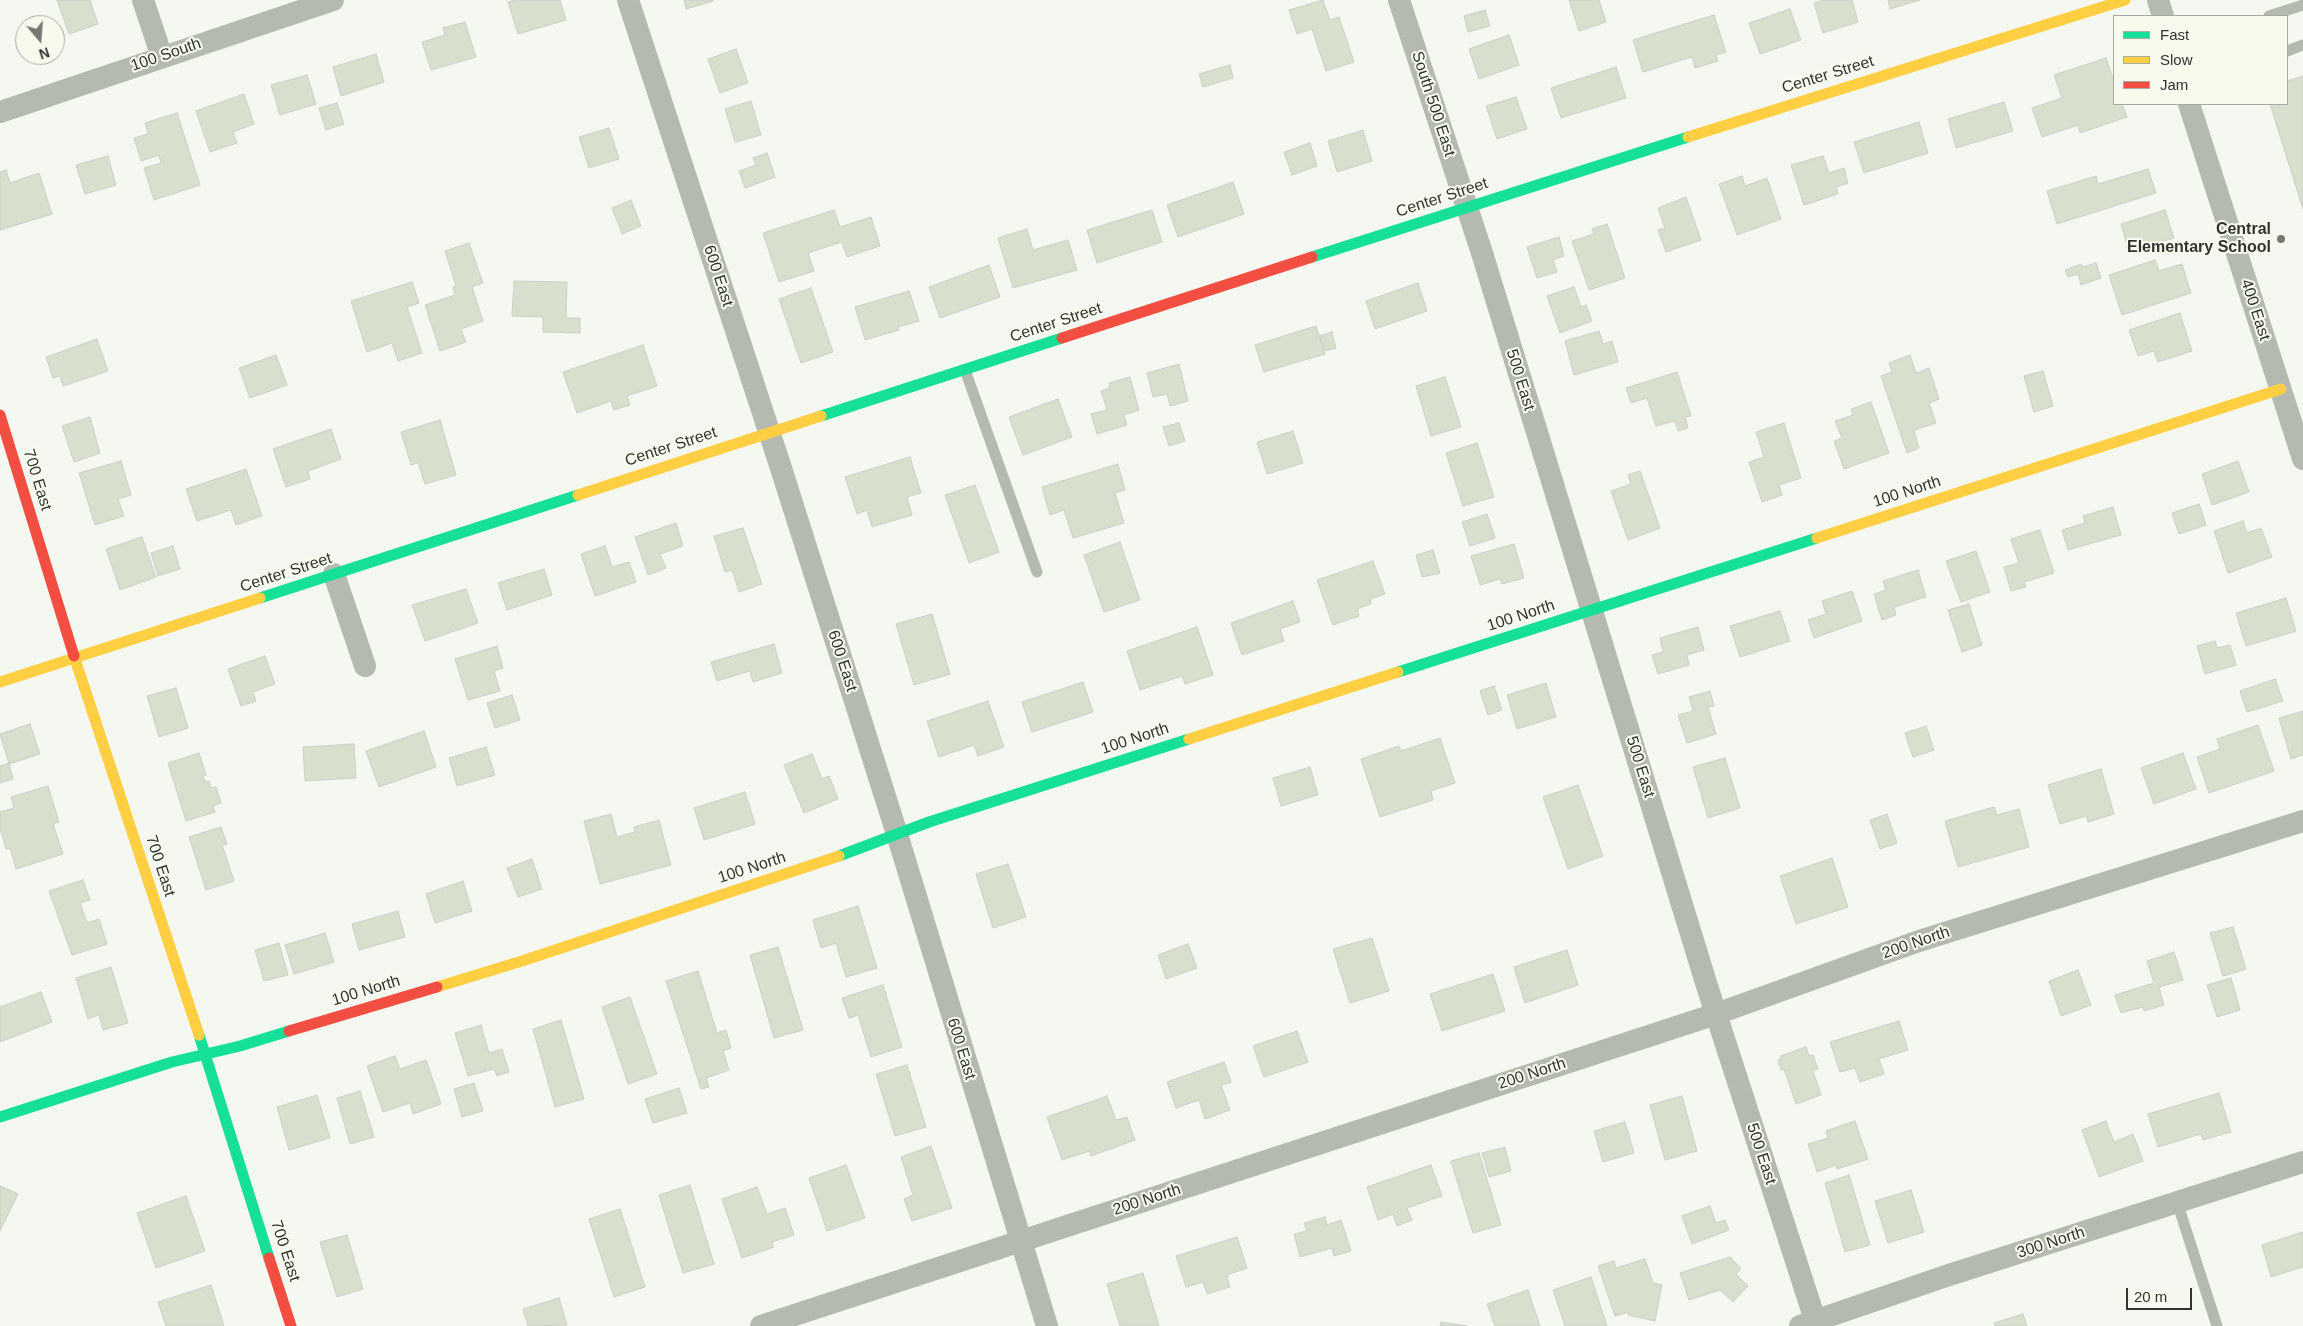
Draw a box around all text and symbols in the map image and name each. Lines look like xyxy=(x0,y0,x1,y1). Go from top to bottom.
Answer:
north arrow xyxy=(15,15,65,65)
legend xyxy=(2113,15,2288,105)
text: Fast xyxy=(2160,26,2189,43)
street label: 100 South xyxy=(128,34,204,76)
text: N xyxy=(37,44,52,62)
street label: South 500 East xyxy=(1407,49,1459,159)
text: Slow xyxy=(2160,51,2193,68)
street label: Center Street xyxy=(1780,52,1876,98)
text: Jam xyxy=(2160,76,2188,93)
street label: Center Street xyxy=(1394,174,1490,222)
place label: Central Elementary School xyxy=(2127,220,2271,258)
marker: Central Elementary School xyxy=(2275,233,2287,245)
street label: 600 East xyxy=(699,243,737,309)
street label: 400 East xyxy=(2236,277,2274,343)
street label: Center Street xyxy=(1008,299,1104,347)
street label: 500 East xyxy=(1502,347,1538,413)
street label: Center Street xyxy=(623,423,719,471)
street label: 700 East xyxy=(19,447,55,513)
street label: 100 North xyxy=(1871,472,1943,512)
street label: Center Street xyxy=(238,549,334,597)
street label: 100 North xyxy=(1485,596,1557,636)
street label: 600 East xyxy=(823,628,861,694)
street label: 100 North xyxy=(1099,719,1171,759)
street label: 500 East xyxy=(1622,734,1658,800)
street label: 700 East xyxy=(141,833,179,899)
street label: 100 North xyxy=(716,848,788,888)
street label: 200 North xyxy=(1880,922,1952,964)
street label: 100 North xyxy=(330,972,402,1010)
street label: 600 East xyxy=(943,1016,979,1082)
street label: 200 North xyxy=(1496,1054,1568,1094)
street label: 500 East xyxy=(1742,1121,1780,1187)
street label: 200 North xyxy=(1111,1180,1183,1220)
street label: 700 East xyxy=(266,1218,304,1284)
street label: 300 North xyxy=(2015,1223,2087,1263)
scale bar xyxy=(2128,1278,2194,1310)
text: 20 m xyxy=(2134,1288,2167,1305)

